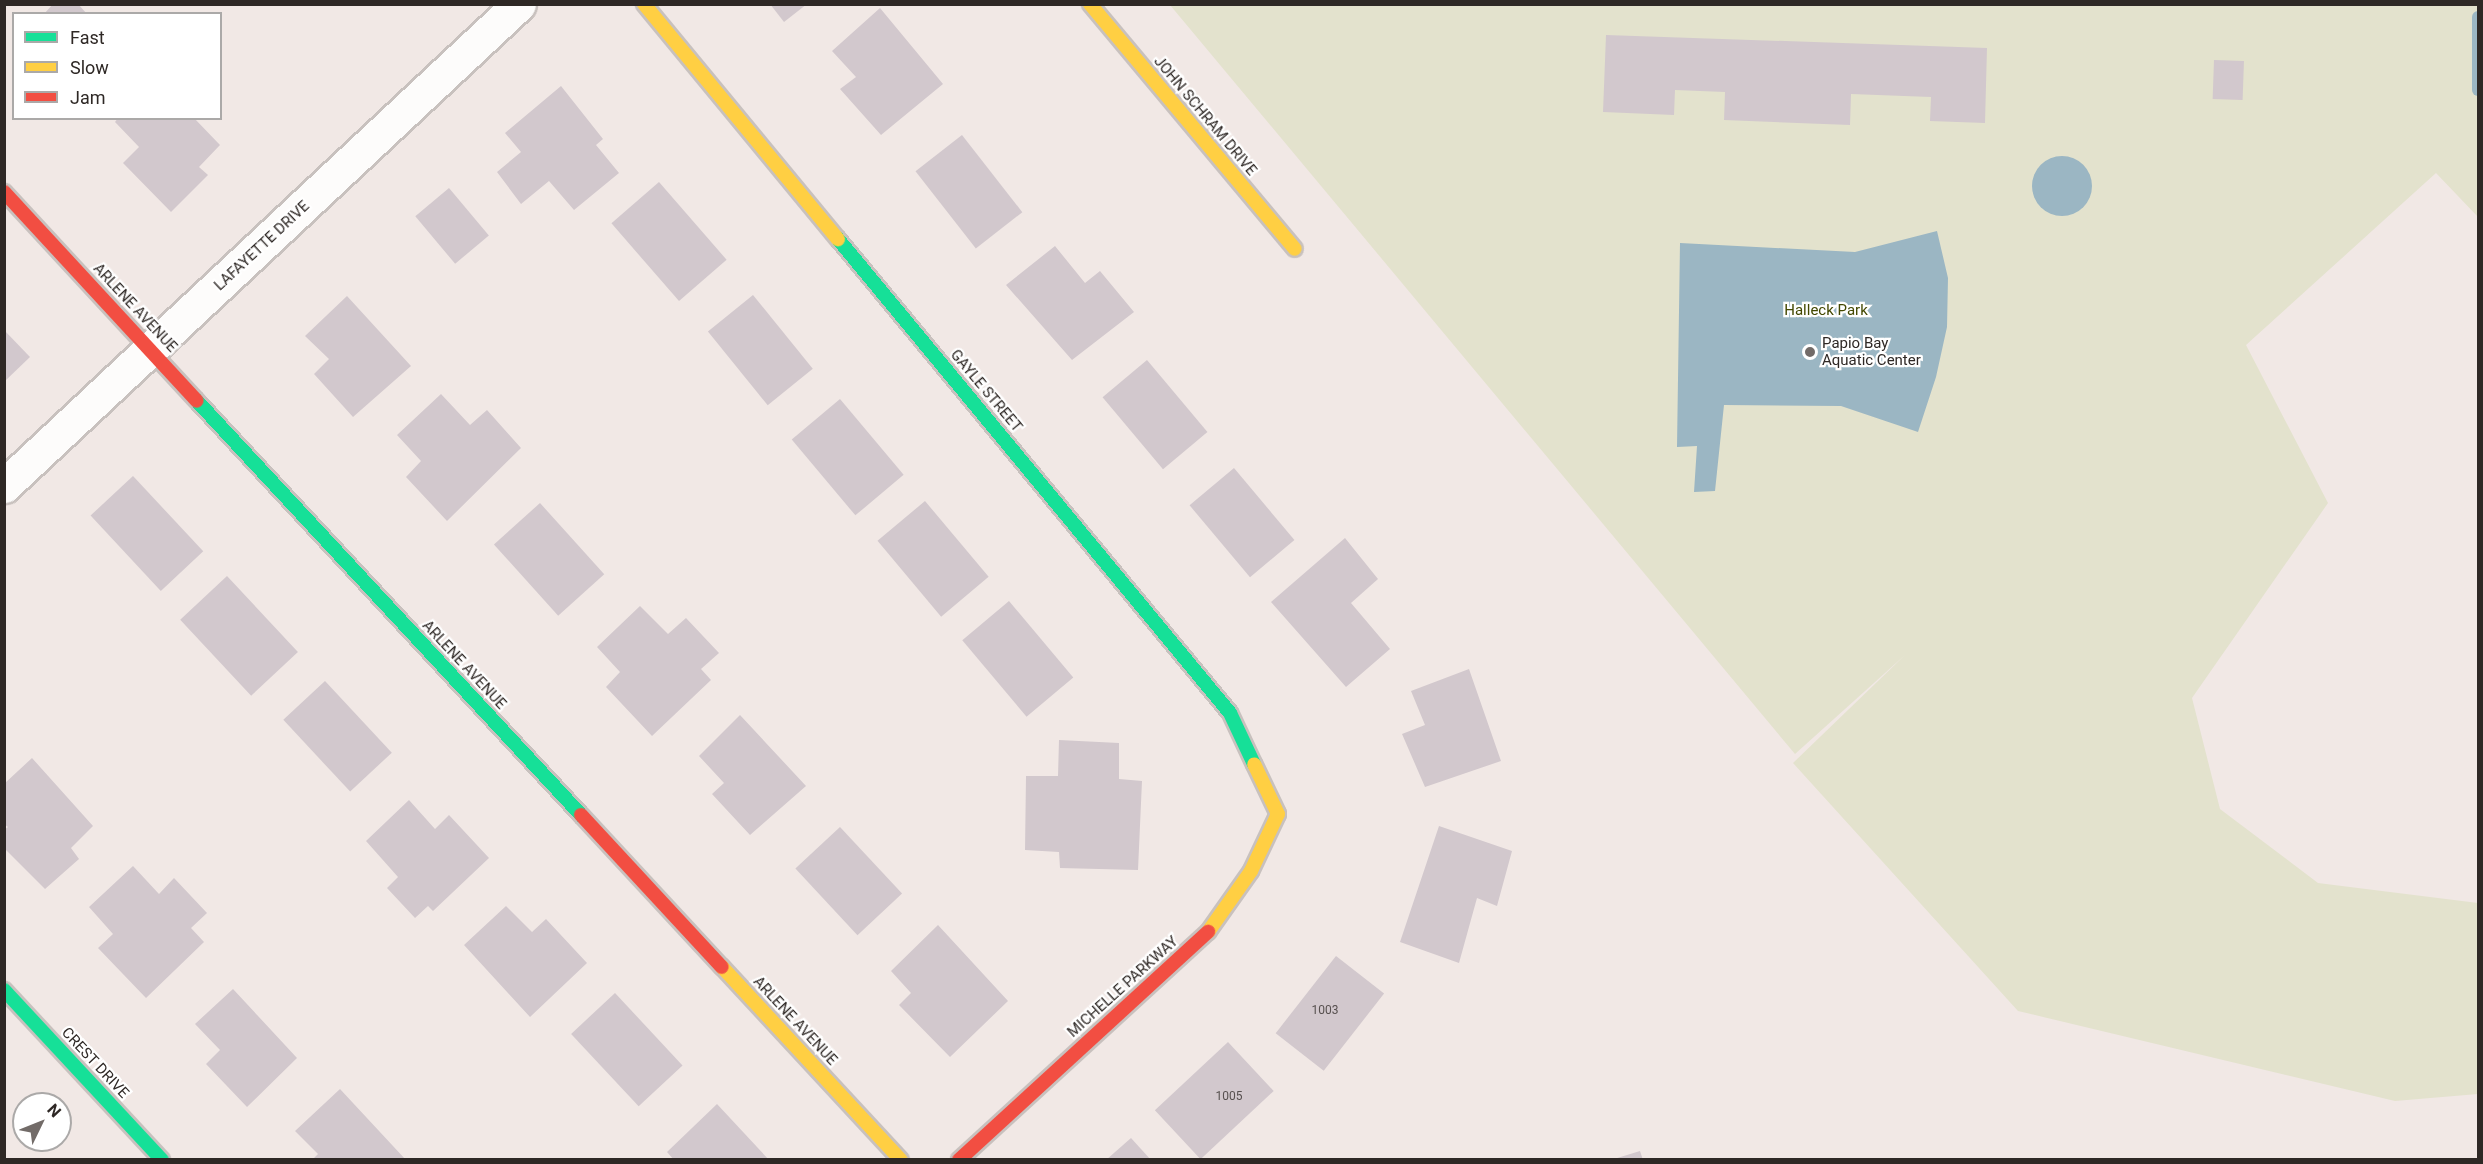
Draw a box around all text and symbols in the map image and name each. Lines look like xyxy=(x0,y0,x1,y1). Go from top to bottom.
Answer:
legend xyxy=(12,12,222,120)
text: Fast xyxy=(70,27,105,48)
street label: JOHN SCHRAM DRIVE xyxy=(1150,53,1260,179)
text: Slow xyxy=(70,57,109,78)
text: Jam xyxy=(70,87,106,108)
street label: LAFAYETTE DRIVE xyxy=(211,197,313,295)
street label: ARLENE AVENUE xyxy=(89,260,181,356)
park label: Halleck Park xyxy=(1784,302,1868,320)
place label: Papio Bay Aquatic Center xyxy=(1822,334,1921,369)
marker: Papio Bay Aquatic Center xyxy=(1803,345,1817,359)
street label: GAYLE STREET xyxy=(946,346,1026,436)
street label: ARLENE AVENUE xyxy=(418,617,510,713)
street label: MICHELLE PARKWAY xyxy=(1064,933,1182,1041)
street label: ARLENE AVENUE xyxy=(749,973,841,1069)
house number: 1003 xyxy=(1312,1004,1338,1018)
street label: CREST DRIVE xyxy=(58,1024,132,1102)
house number: 1005 xyxy=(1216,1090,1242,1104)
north arrow xyxy=(12,1092,72,1152)
text: N xyxy=(43,1100,65,1121)

